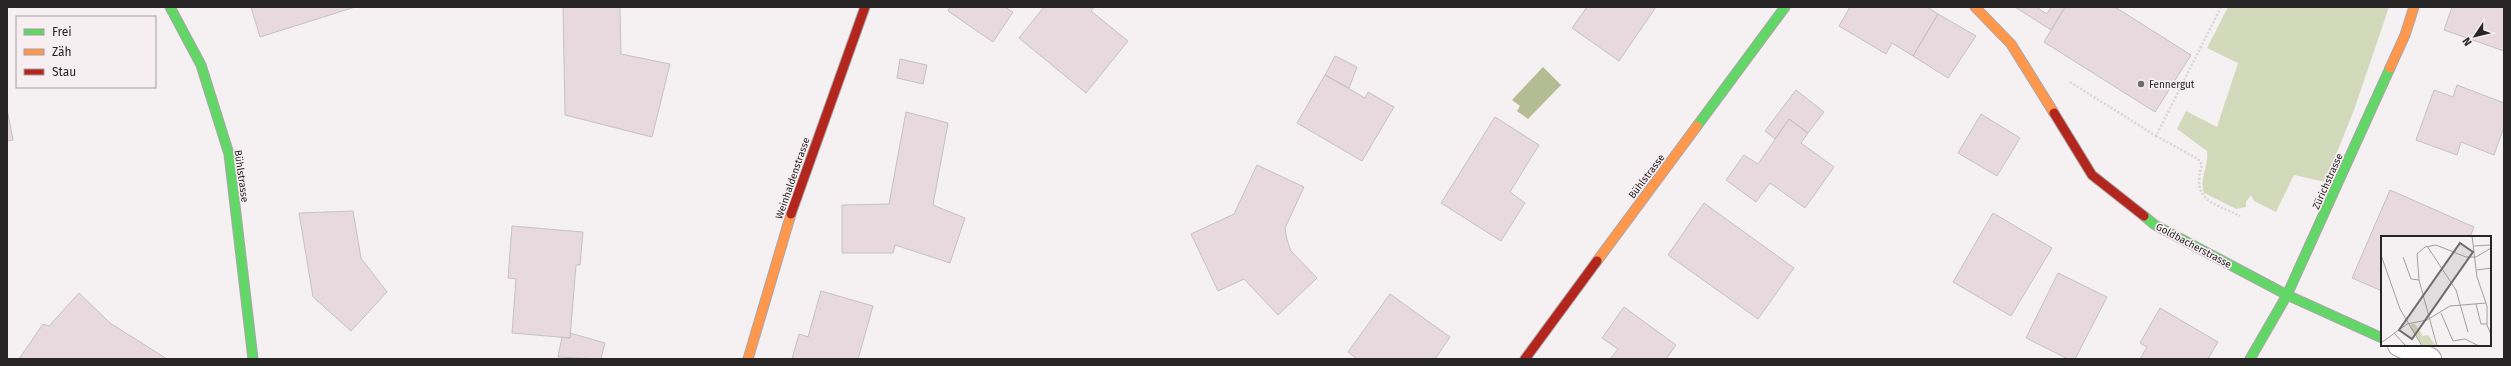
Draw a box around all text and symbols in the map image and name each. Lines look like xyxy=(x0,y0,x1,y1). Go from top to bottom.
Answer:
legend xyxy=(16,16,156,88)
north arrow xyxy=(2455,16,2495,56)
text: Frei xyxy=(52,25,72,39)
text: N xyxy=(2460,35,2475,48)
text: Zäh xyxy=(52,45,72,59)
text: Stau xyxy=(52,65,76,79)
marker: Fennergut xyxy=(2136,79,2146,89)
place label: Fennergut xyxy=(2149,79,2195,91)
street label: Weinhaldenstrasse xyxy=(773,136,813,221)
street label: Bühlstrasse xyxy=(231,149,251,203)
street label: Bühlstrasse xyxy=(1626,152,1667,201)
street label: Zürichstrasse xyxy=(2310,152,2346,211)
street label: Goldbacherstrasse xyxy=(2154,221,2233,271)
inset map xyxy=(2381,236,2491,346)

